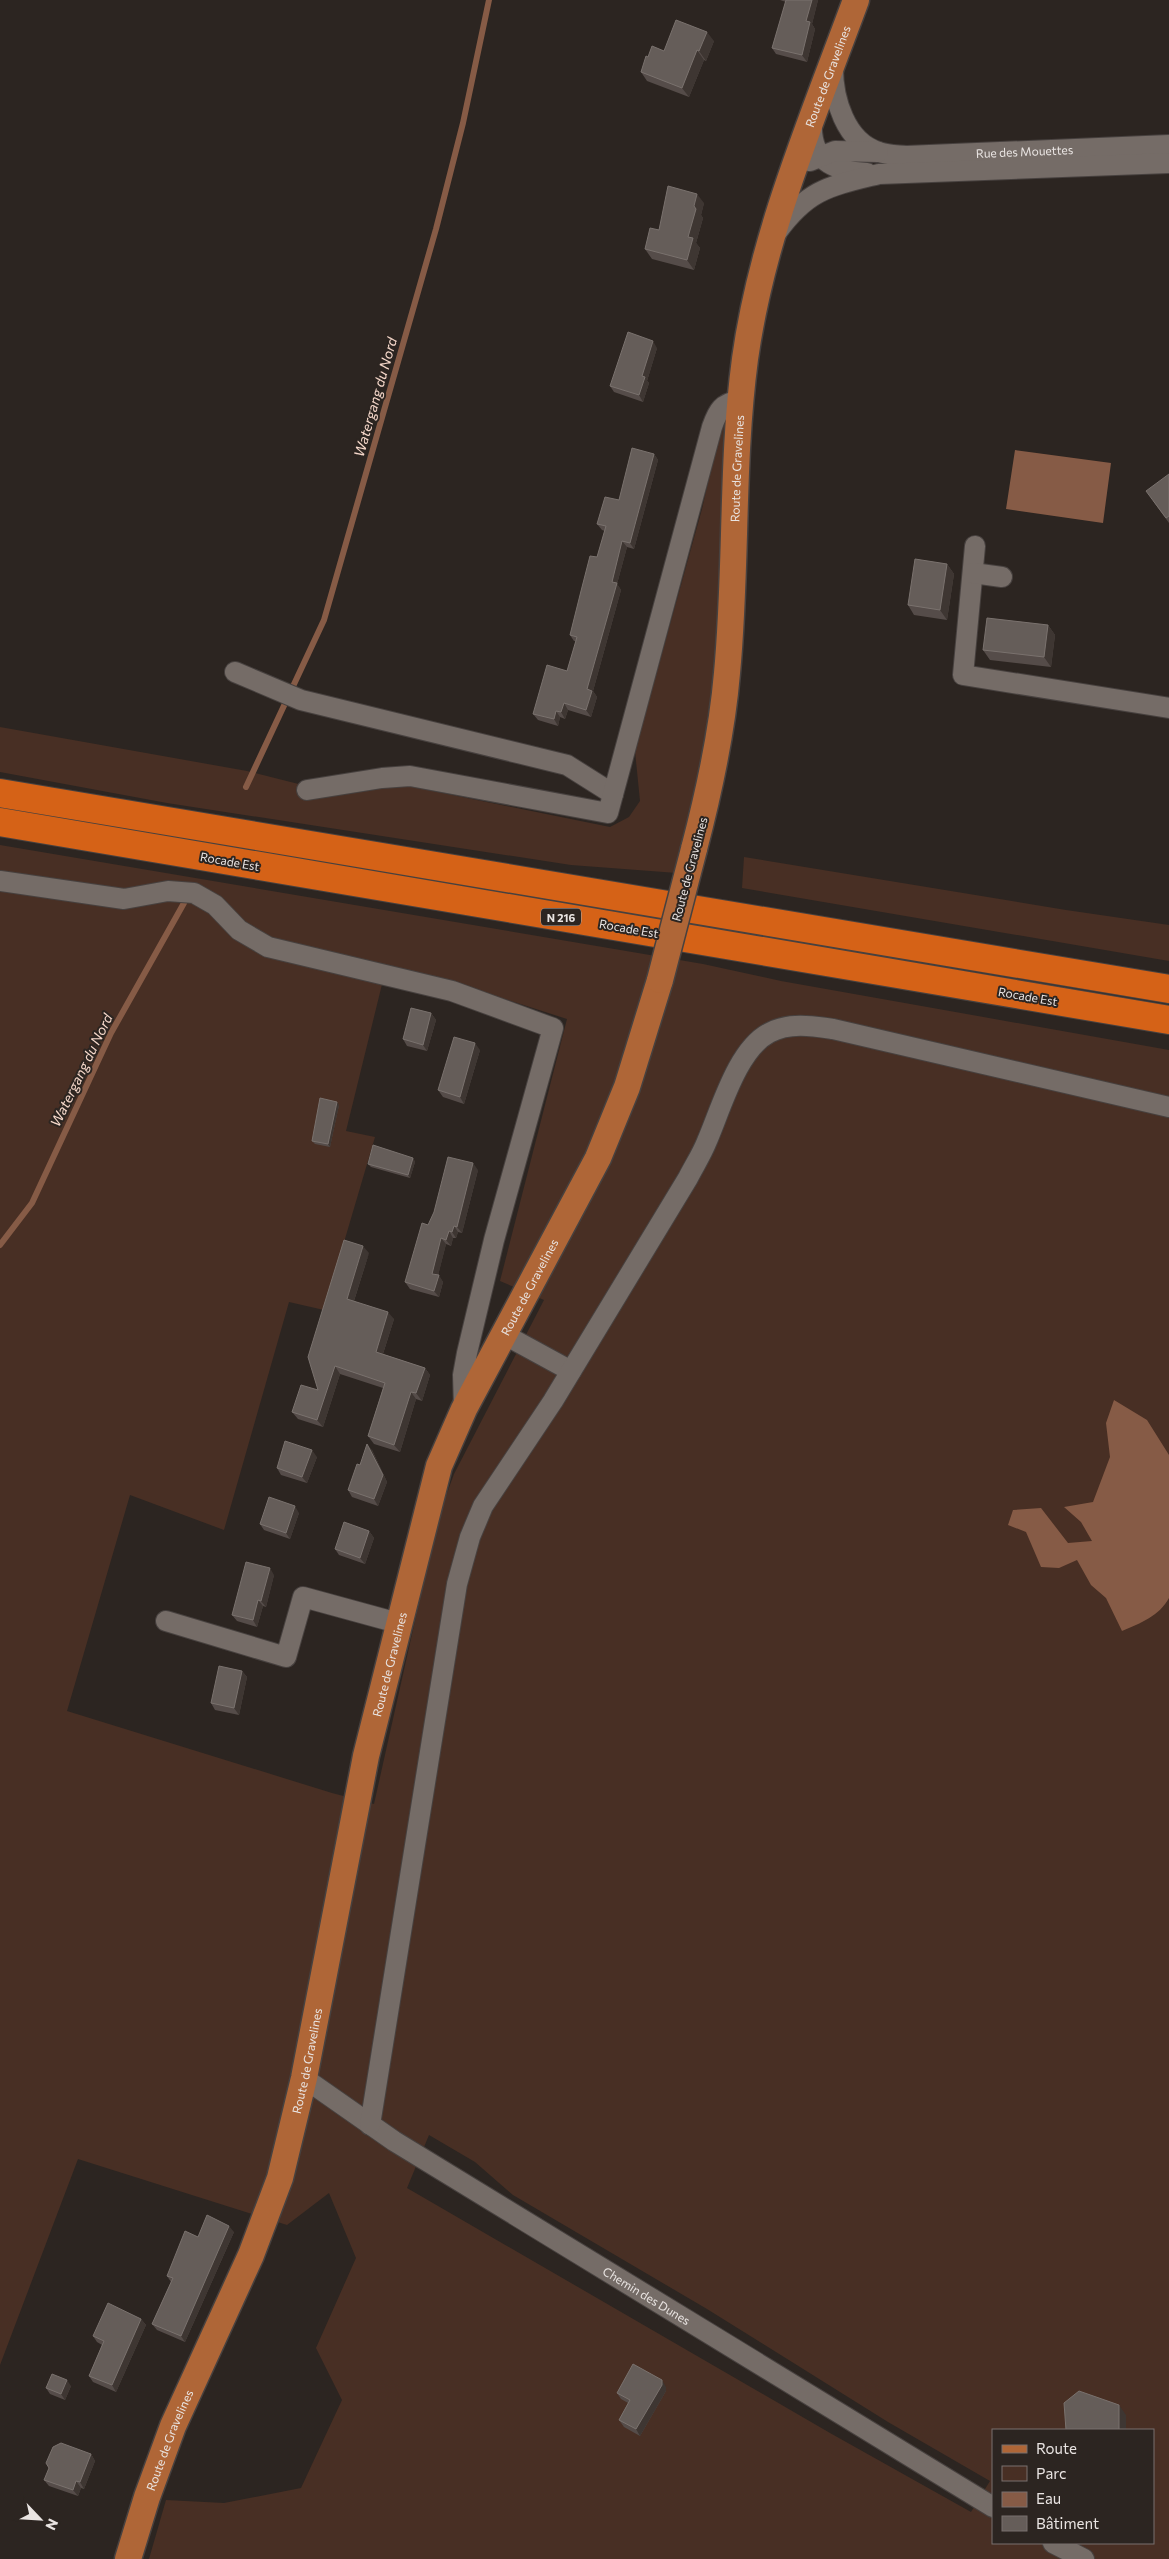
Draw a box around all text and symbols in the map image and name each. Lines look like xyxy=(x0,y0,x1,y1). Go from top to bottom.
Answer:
street label: Route de Gravelines xyxy=(802,23,853,129)
street label: Rue des Mouettes xyxy=(975,142,1073,160)
water label: Watergang du Nord xyxy=(350,334,400,459)
street label: Route de Gravelines xyxy=(727,414,746,522)
street label: Route de Gravelines xyxy=(668,815,710,923)
street label: Rocade Est xyxy=(199,849,261,873)
road number: N 216 xyxy=(541,909,581,926)
street label: Rocade Est xyxy=(598,916,660,940)
street label: Rocade Est xyxy=(997,984,1059,1008)
water label: Watergang du Nord xyxy=(46,1010,116,1129)
street label: Route de Gravelines xyxy=(498,1236,561,1338)
street label: Route de Gravelines xyxy=(369,1611,409,1718)
street label: Route de Gravelines xyxy=(289,2007,324,2115)
street label: Chemin des Dunes xyxy=(601,2263,693,2327)
street label: Route de Gravelines xyxy=(143,2387,196,2492)
legend xyxy=(992,2429,1154,2544)
text: Route xyxy=(1036,2439,1077,2457)
text: Parc xyxy=(1036,2464,1066,2482)
text: Eau xyxy=(1036,2489,1061,2507)
north arrow xyxy=(15,2494,65,2544)
text: Bâtiment xyxy=(1036,2514,1099,2532)
text: N xyxy=(42,2516,62,2533)

